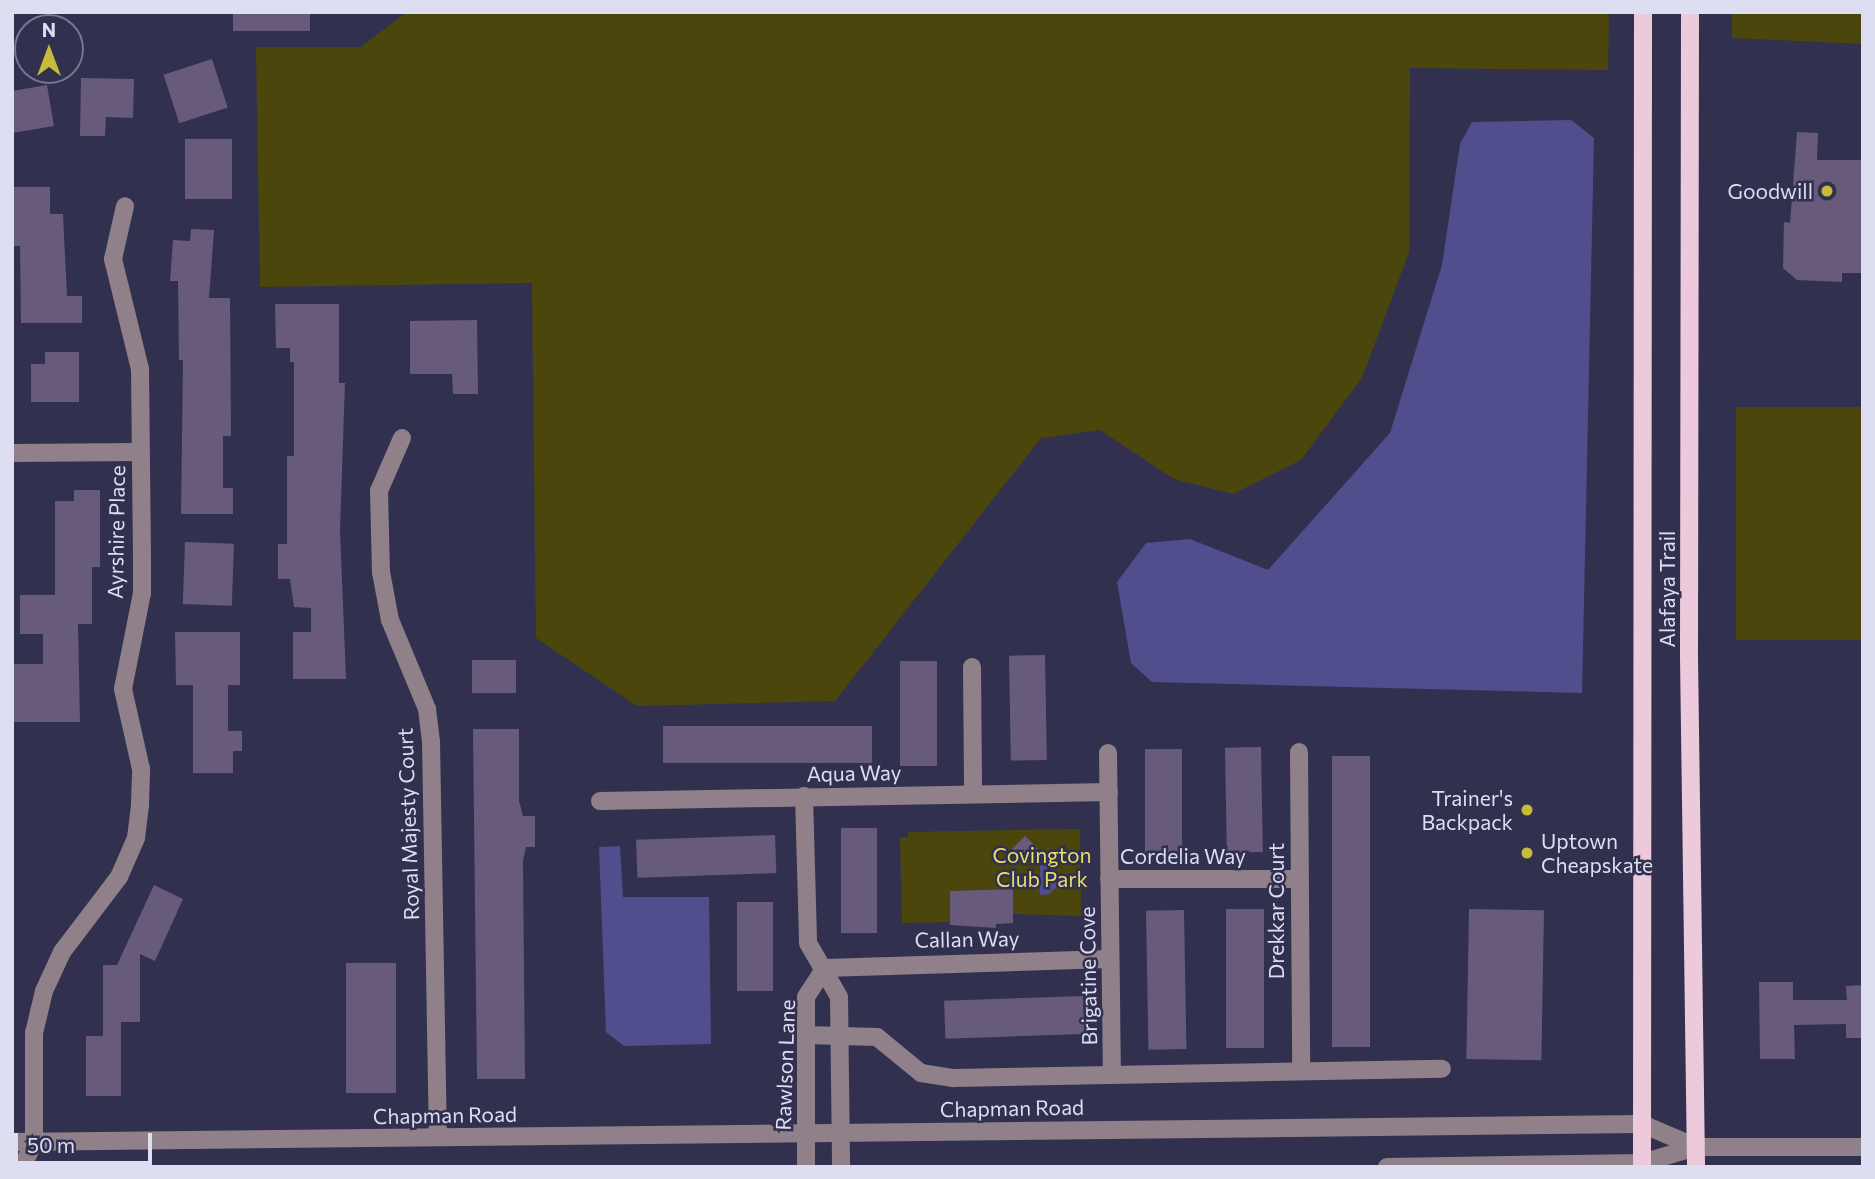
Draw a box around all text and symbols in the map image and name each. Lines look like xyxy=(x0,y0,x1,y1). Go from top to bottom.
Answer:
north arrow xyxy=(14,14,84,84)
text: N xyxy=(42,18,56,41)
place label: Goodwill xyxy=(1728,178,1813,204)
marker: Goodwill xyxy=(1819,183,1835,199)
street label: Ayrshire Place xyxy=(102,465,130,599)
street label: Alafaya Trail xyxy=(1654,531,1680,647)
street label: Royal Majesty Court xyxy=(392,727,424,921)
street label: Aqua Way xyxy=(806,760,902,786)
place label: Trainer's Backpack xyxy=(1422,785,1513,835)
marker: Trainer's Backpack xyxy=(1519,802,1535,818)
place label: Uptown Cheapskate xyxy=(1541,828,1653,878)
park label: Covington Club Park xyxy=(992,842,1092,892)
street label: Cordelia Way xyxy=(1120,843,1246,869)
street label: Drekkar Court xyxy=(1263,843,1289,979)
marker: Uptown Cheapskate xyxy=(1519,845,1535,861)
street label: Brigatine Cove xyxy=(1074,906,1102,1046)
street label: Callan Way xyxy=(914,925,1020,953)
street label: Rawlson Lane xyxy=(770,999,800,1131)
street label: Chapman Road xyxy=(940,1094,1084,1122)
street label: Chapman Road xyxy=(373,1101,517,1129)
scale bar xyxy=(18,1120,156,1164)
text: 50 m xyxy=(27,1132,75,1157)

